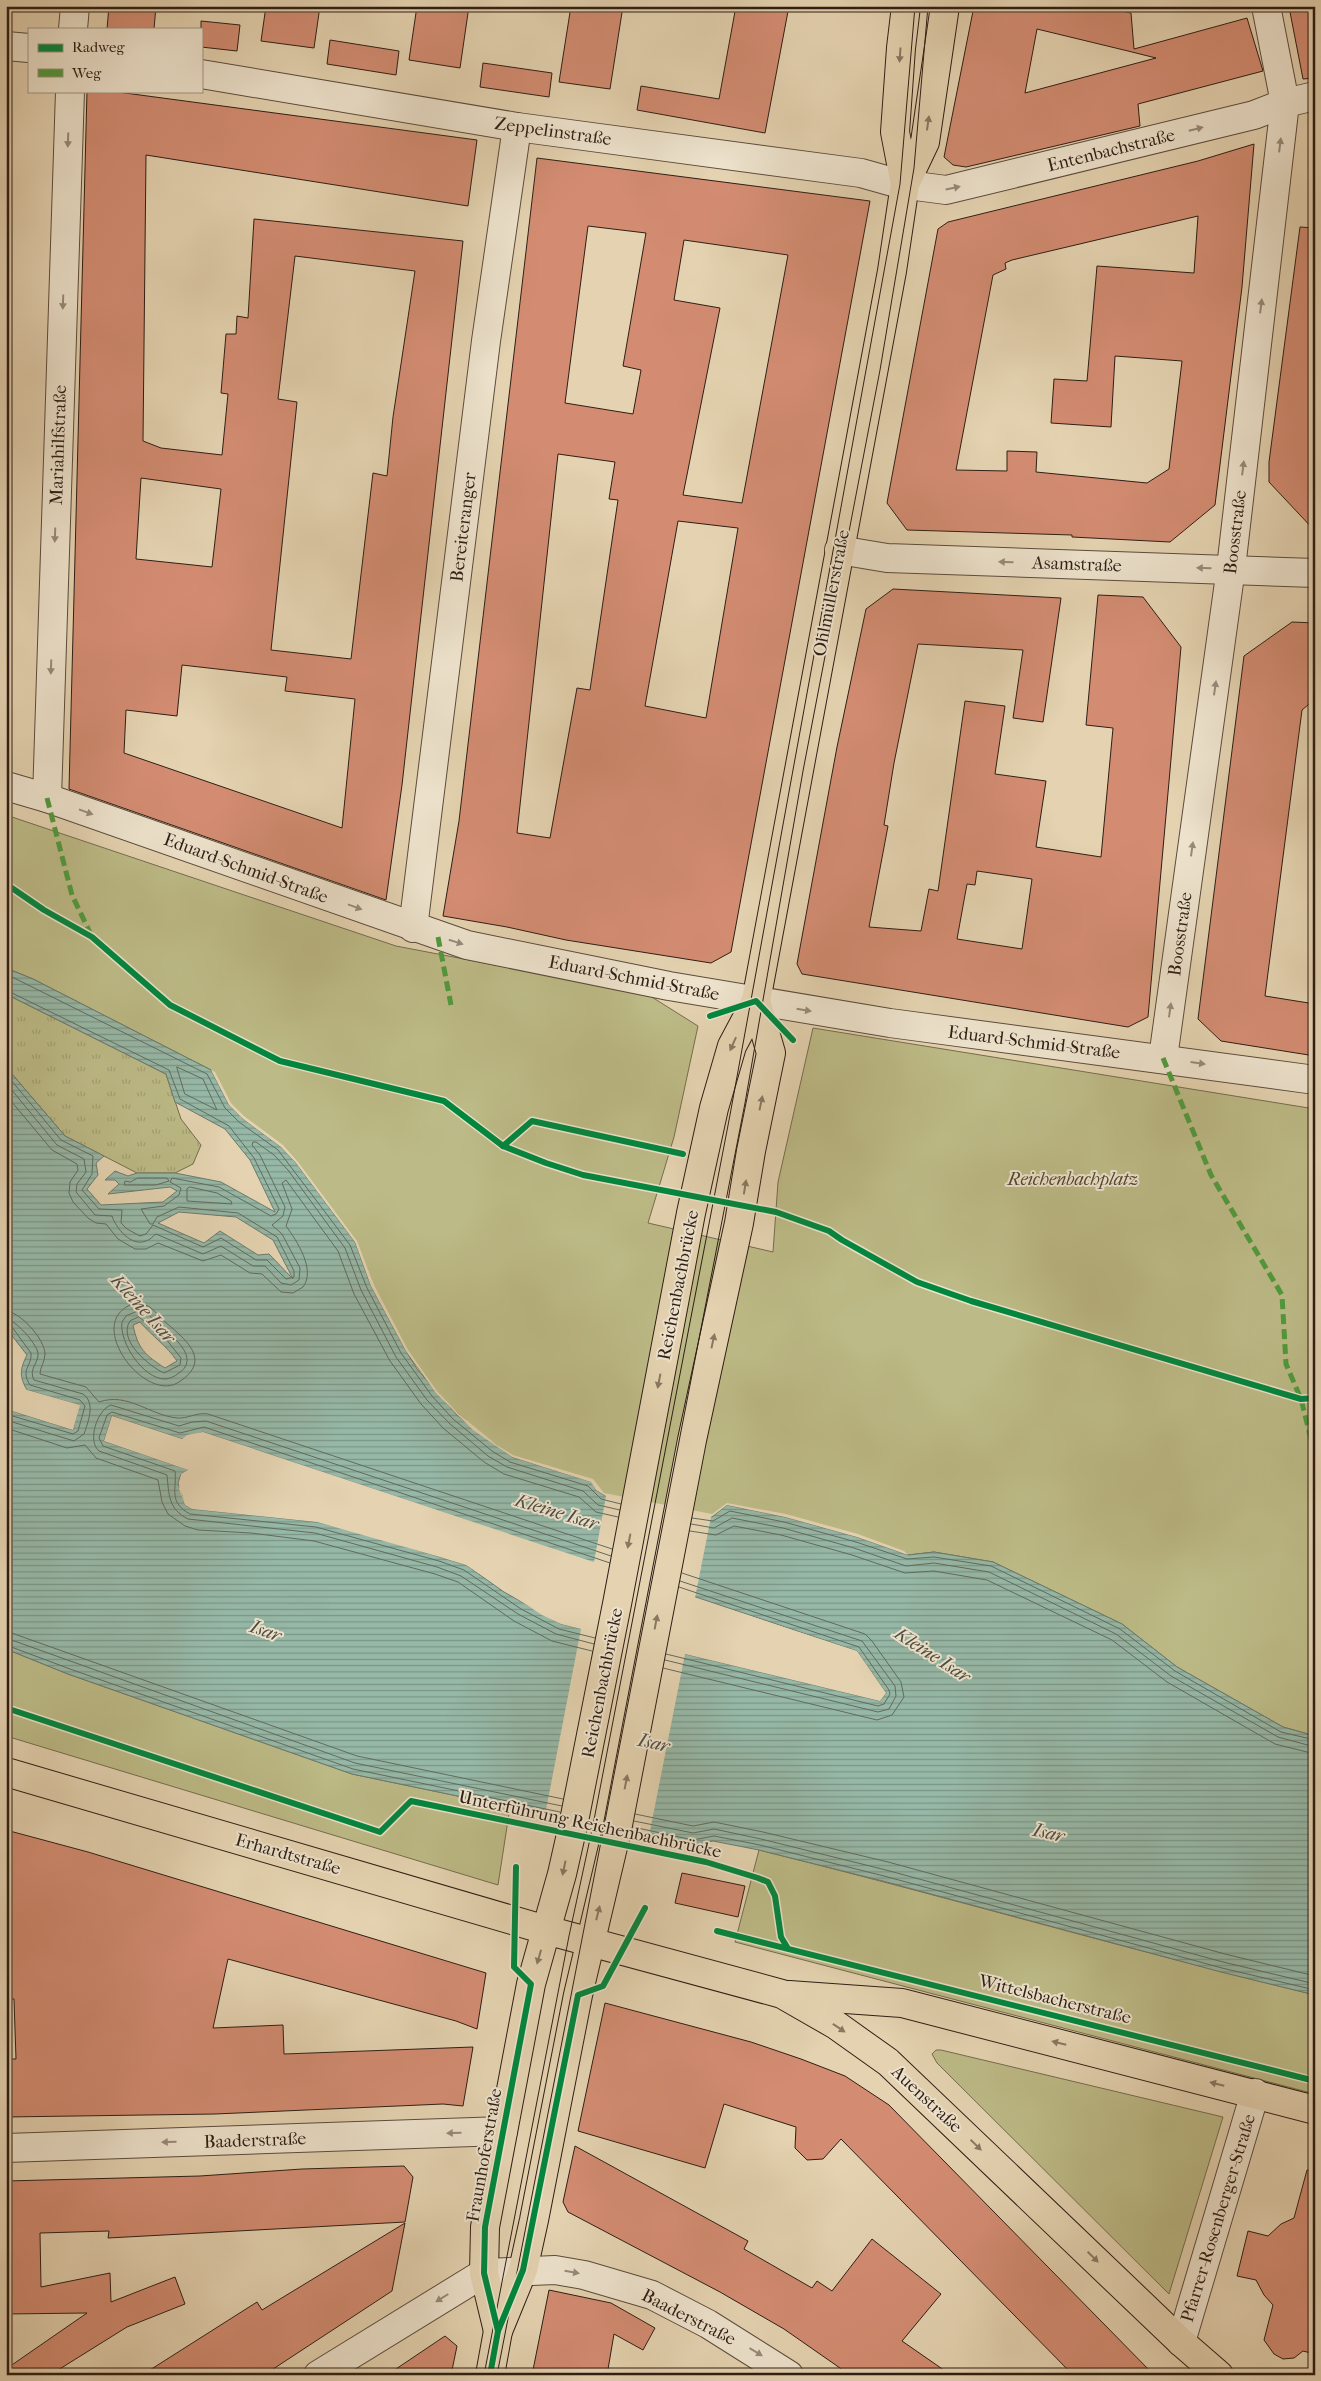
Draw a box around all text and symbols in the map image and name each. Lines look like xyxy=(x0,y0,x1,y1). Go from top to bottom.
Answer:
legend xyxy=(28,28,202,92)
text: Radweg xyxy=(72,38,125,56)
one-way arrow xyxy=(896,47,904,63)
text: Weg xyxy=(71,64,102,82)
street label: Zeppelinstraße xyxy=(493,113,613,150)
one-way arrow xyxy=(924,115,932,131)
street label: Entenbachstraße xyxy=(1045,124,1177,176)
one-way arrow xyxy=(1188,125,1203,133)
one-way arrow xyxy=(64,132,72,148)
one-way arrow xyxy=(1276,137,1284,153)
one-way arrow xyxy=(946,184,961,192)
one-way arrow xyxy=(58,295,66,311)
one-way arrow xyxy=(1257,298,1265,314)
street label: Mariahilfstraße xyxy=(46,384,71,505)
one-way arrow xyxy=(1239,460,1247,476)
street label: Bereiteranger xyxy=(446,471,481,583)
street label: Boosstraße xyxy=(1220,489,1251,575)
one-way arrow xyxy=(51,527,59,543)
street label: Ohlmüllerstraße xyxy=(809,528,854,658)
street label: Asamstraße xyxy=(1031,552,1122,577)
one-way arrow xyxy=(998,558,1014,566)
one-way arrow xyxy=(1195,563,1211,571)
one-way arrow xyxy=(47,659,55,675)
one-way arrow xyxy=(1211,680,1219,696)
one-way arrow xyxy=(79,808,94,816)
street label: Eduard-Schmid-Straße xyxy=(161,829,331,908)
one-way arrow xyxy=(1188,841,1196,857)
street label: Boosstraße xyxy=(1164,891,1197,977)
one-way arrow xyxy=(347,904,362,911)
one-way arrow xyxy=(448,939,463,947)
street label: Eduard-Schmid-Straße xyxy=(547,952,721,1005)
one-way arrow xyxy=(1166,1002,1174,1018)
one-way arrow xyxy=(797,1006,813,1014)
street label: Eduard-Schmid-Straße xyxy=(947,1022,1121,1064)
one-way arrow xyxy=(729,1037,737,1051)
one-way arrow xyxy=(1191,1059,1207,1067)
one-way arrow xyxy=(757,1095,765,1111)
park label: Reichenbachplatz xyxy=(1007,1169,1138,1190)
one-way arrow xyxy=(741,1178,749,1194)
street label: Reichenbachbrücke xyxy=(654,1208,703,1362)
water label: Kleine Isar xyxy=(105,1268,181,1349)
one-way arrow xyxy=(709,1334,717,1349)
one-way arrow xyxy=(655,1374,663,1390)
water label: Kleine Isar xyxy=(511,1488,602,1535)
one-way arrow xyxy=(625,1533,633,1549)
street label: Reichenbachbrücke xyxy=(578,1606,627,1760)
one-way arrow xyxy=(653,1614,661,1630)
water label: Isar xyxy=(246,1615,286,1647)
water label: Kleine Isar xyxy=(889,1621,976,1688)
water label: Isar xyxy=(635,1728,673,1758)
one-way arrow xyxy=(622,1774,630,1790)
street label: Unterführung Reichenbachbrücke xyxy=(457,1786,723,1863)
water label: Isar xyxy=(1030,1818,1068,1848)
street label: Erhardtstraße xyxy=(233,1829,343,1880)
one-way arrow xyxy=(559,1861,567,1877)
one-way arrow xyxy=(594,1906,602,1921)
one-way arrow xyxy=(534,1950,542,1965)
street label: Wittelsbacherstraße xyxy=(976,1970,1133,2029)
one-way arrow xyxy=(833,2023,846,2033)
one-way arrow xyxy=(1052,2039,1067,2047)
street label: Auenstraße xyxy=(886,2061,966,2137)
one-way arrow xyxy=(1209,2079,1224,2087)
street label: Fraunhoferstraße xyxy=(462,2087,507,2224)
street label: Pfarrer-Rosenberger-Straße xyxy=(1177,2111,1260,2325)
street label: Baaderstraße xyxy=(203,2128,307,2153)
one-way arrow xyxy=(446,2130,462,2138)
one-way arrow xyxy=(161,2139,177,2147)
one-way arrow xyxy=(969,2139,981,2151)
one-way arrow xyxy=(1086,2251,1098,2263)
one-way arrow xyxy=(564,2269,580,2277)
street label: Baaderstraße xyxy=(638,2285,739,2350)
one-way arrow xyxy=(436,2294,449,2303)
one-way arrow xyxy=(750,2348,763,2357)

